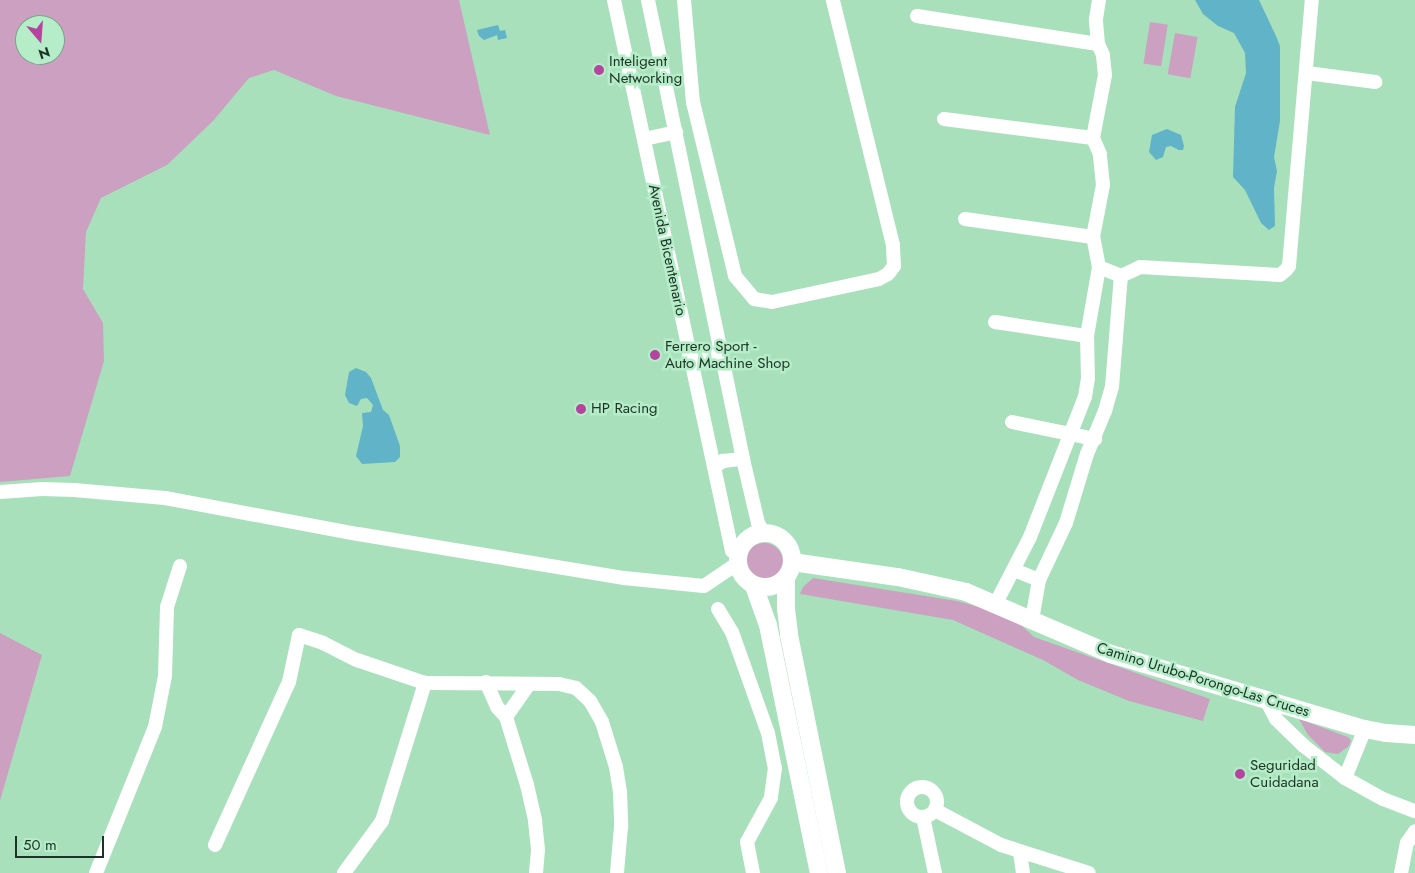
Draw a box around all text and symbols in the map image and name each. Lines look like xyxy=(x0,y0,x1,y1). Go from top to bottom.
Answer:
north arrow xyxy=(15,15,65,65)
text: N xyxy=(36,42,53,65)
place label: Inteligent Networking xyxy=(609,52,682,87)
marker: Inteligent Networking xyxy=(593,64,605,76)
street label: Avenida Bicentenario xyxy=(644,183,690,317)
place label: Ferrero Sport - Auto Machine Shop xyxy=(665,337,790,372)
marker: Ferrero Sport - Auto Machine Shop xyxy=(649,349,661,361)
place label: HP Racing xyxy=(591,400,658,418)
marker: HP Racing xyxy=(575,403,587,415)
street label: Camino Urubo-Porongo-Las Cruces xyxy=(1094,639,1312,721)
place label: Seguridad Cuidadana xyxy=(1250,756,1319,791)
marker: Seguridad Cuidadana xyxy=(1234,768,1246,780)
scale bar xyxy=(18,826,106,858)
text: 50 m xyxy=(23,834,57,856)

